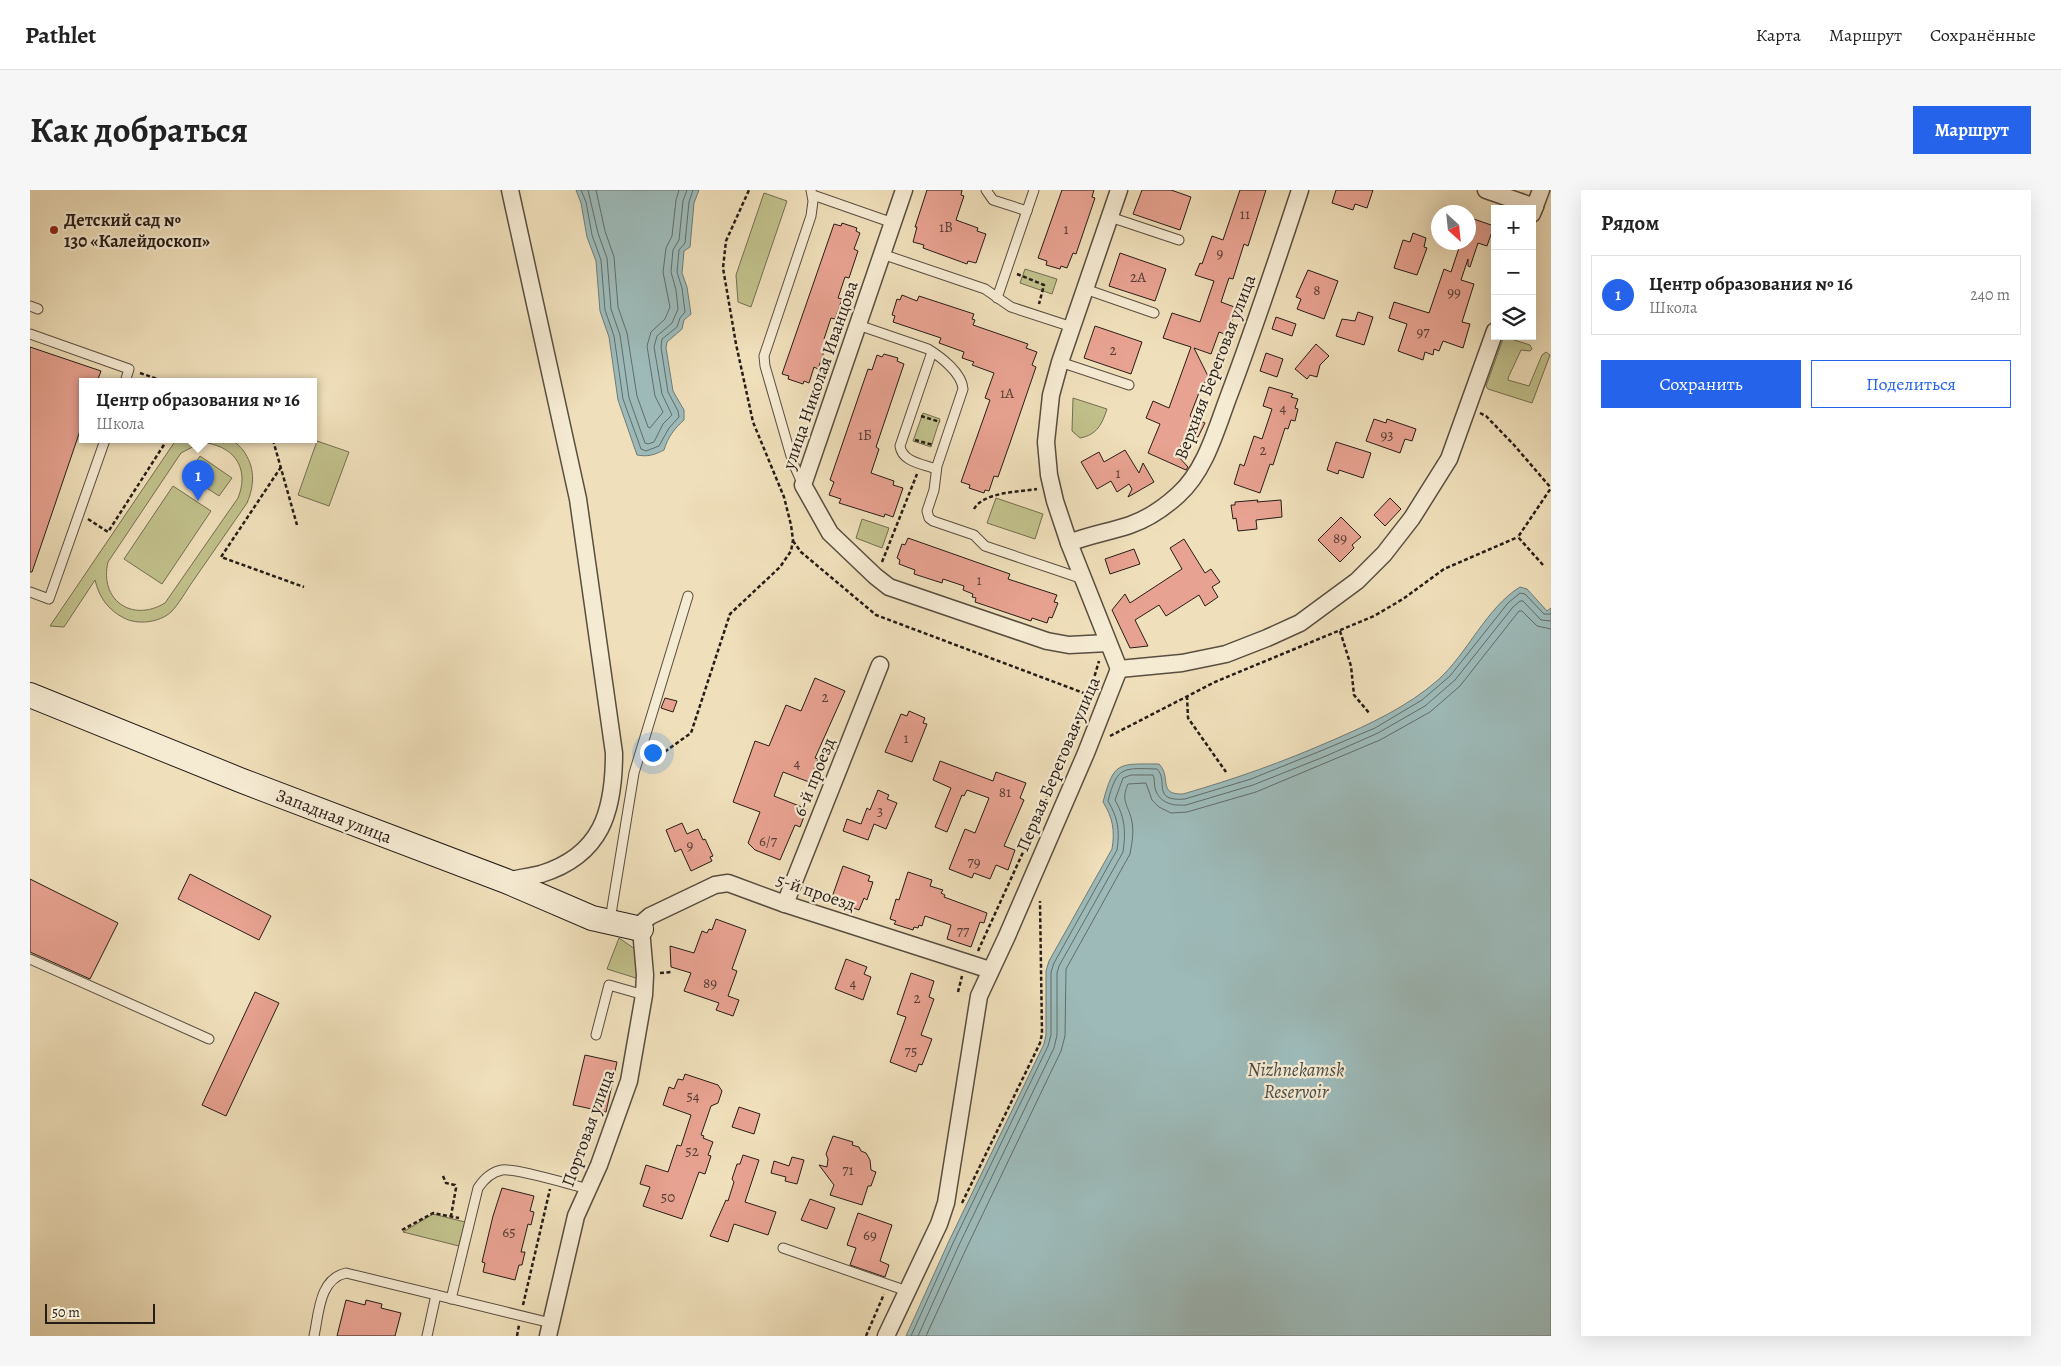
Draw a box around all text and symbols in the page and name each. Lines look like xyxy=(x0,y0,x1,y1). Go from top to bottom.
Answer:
text: Pathlet xyxy=(25,19,96,51)
text: Карта xyxy=(1756,23,1801,47)
text: Маршрут xyxy=(1829,23,1902,47)
text: Сохранённые xyxy=(1930,23,2036,47)
text: Как добраться xyxy=(30,106,248,154)
button: Маршрут xyxy=(1913,106,2031,154)
house number: 11 xyxy=(1240,204,1250,224)
north arrow xyxy=(1431,205,1476,250)
map controls xyxy=(1491,205,1536,340)
button: + xyxy=(1491,205,1536,250)
place label: Детский сад № 130 «Калейдоскоп» xyxy=(64,208,210,253)
text: Рядом xyxy=(1601,209,1659,237)
house number: 1В xyxy=(939,217,953,237)
house number: 1 xyxy=(1063,219,1069,239)
marker: Детский сад № 130 «Калейдоскоп» xyxy=(48,224,60,236)
house number: 9 xyxy=(1217,243,1224,263)
button: − xyxy=(1491,250,1536,295)
house number: 2А xyxy=(1130,267,1146,287)
street label: Верхняя Береговая улица xyxy=(1169,270,1262,463)
text: Центр образования № 16 xyxy=(1649,271,1853,297)
street label: улица Николая Иванцова xyxy=(776,277,864,473)
house number: 8 xyxy=(1313,280,1321,300)
house number: 99 xyxy=(1447,282,1461,302)
text: 1 xyxy=(1615,284,1621,306)
text: 240 m xyxy=(1970,284,2010,306)
button: layers xyxy=(1491,295,1536,340)
text: Школа xyxy=(1649,297,1697,319)
house number: 97 xyxy=(1416,322,1430,342)
house number: 2 xyxy=(1109,340,1117,360)
button: Сохранить xyxy=(1601,360,1801,408)
button: Поделиться xyxy=(1811,360,2011,408)
popup xyxy=(79,378,317,443)
house number: 1А xyxy=(1000,383,1014,403)
text: Центр образования № 16 xyxy=(96,387,300,413)
house number: 4 xyxy=(1280,398,1287,418)
text: Школа xyxy=(96,413,144,435)
house number: 1Б xyxy=(858,425,872,445)
house number: 93 xyxy=(1380,425,1394,445)
house number: 2 xyxy=(1259,440,1267,460)
pin: 1 xyxy=(182,460,214,501)
house number: 1 xyxy=(1115,463,1121,483)
house number: 89 xyxy=(1333,528,1347,548)
house number: 1 xyxy=(976,570,982,590)
street label: Первая Береговая улица xyxy=(1010,672,1106,855)
house number: 2 xyxy=(821,687,829,707)
house number: 1 xyxy=(903,728,909,748)
street label: 6-й проезд xyxy=(787,734,841,820)
your location xyxy=(640,740,666,766)
house number: 4 xyxy=(794,753,801,773)
house number: 81 xyxy=(999,782,1011,802)
street label: Западная улица xyxy=(273,783,396,849)
house number: 3 xyxy=(877,801,883,821)
house number: 6/7 xyxy=(759,831,778,851)
house number: 9 xyxy=(687,835,694,855)
house number: 79 xyxy=(967,852,981,872)
street label: 5-й проезд xyxy=(773,867,859,917)
house number: 77 xyxy=(957,921,970,941)
house number: 89 xyxy=(703,973,717,993)
house number: 4 xyxy=(850,973,857,993)
house number: 2 xyxy=(913,988,921,1008)
house number: 75 xyxy=(905,1041,917,1061)
water label: Nizhnekamsk Reservoir xyxy=(1248,1057,1344,1105)
street label: Портовая улица xyxy=(556,1065,621,1190)
house number: 54 xyxy=(686,1086,700,1106)
house number: 52 xyxy=(685,1141,699,1161)
house number: 71 xyxy=(842,1160,854,1180)
house number: 50 xyxy=(661,1187,675,1207)
house number: 65 xyxy=(502,1222,516,1242)
house number: 69 xyxy=(863,1225,877,1245)
scale bar xyxy=(45,1301,155,1324)
text: 50 m xyxy=(52,1303,80,1322)

